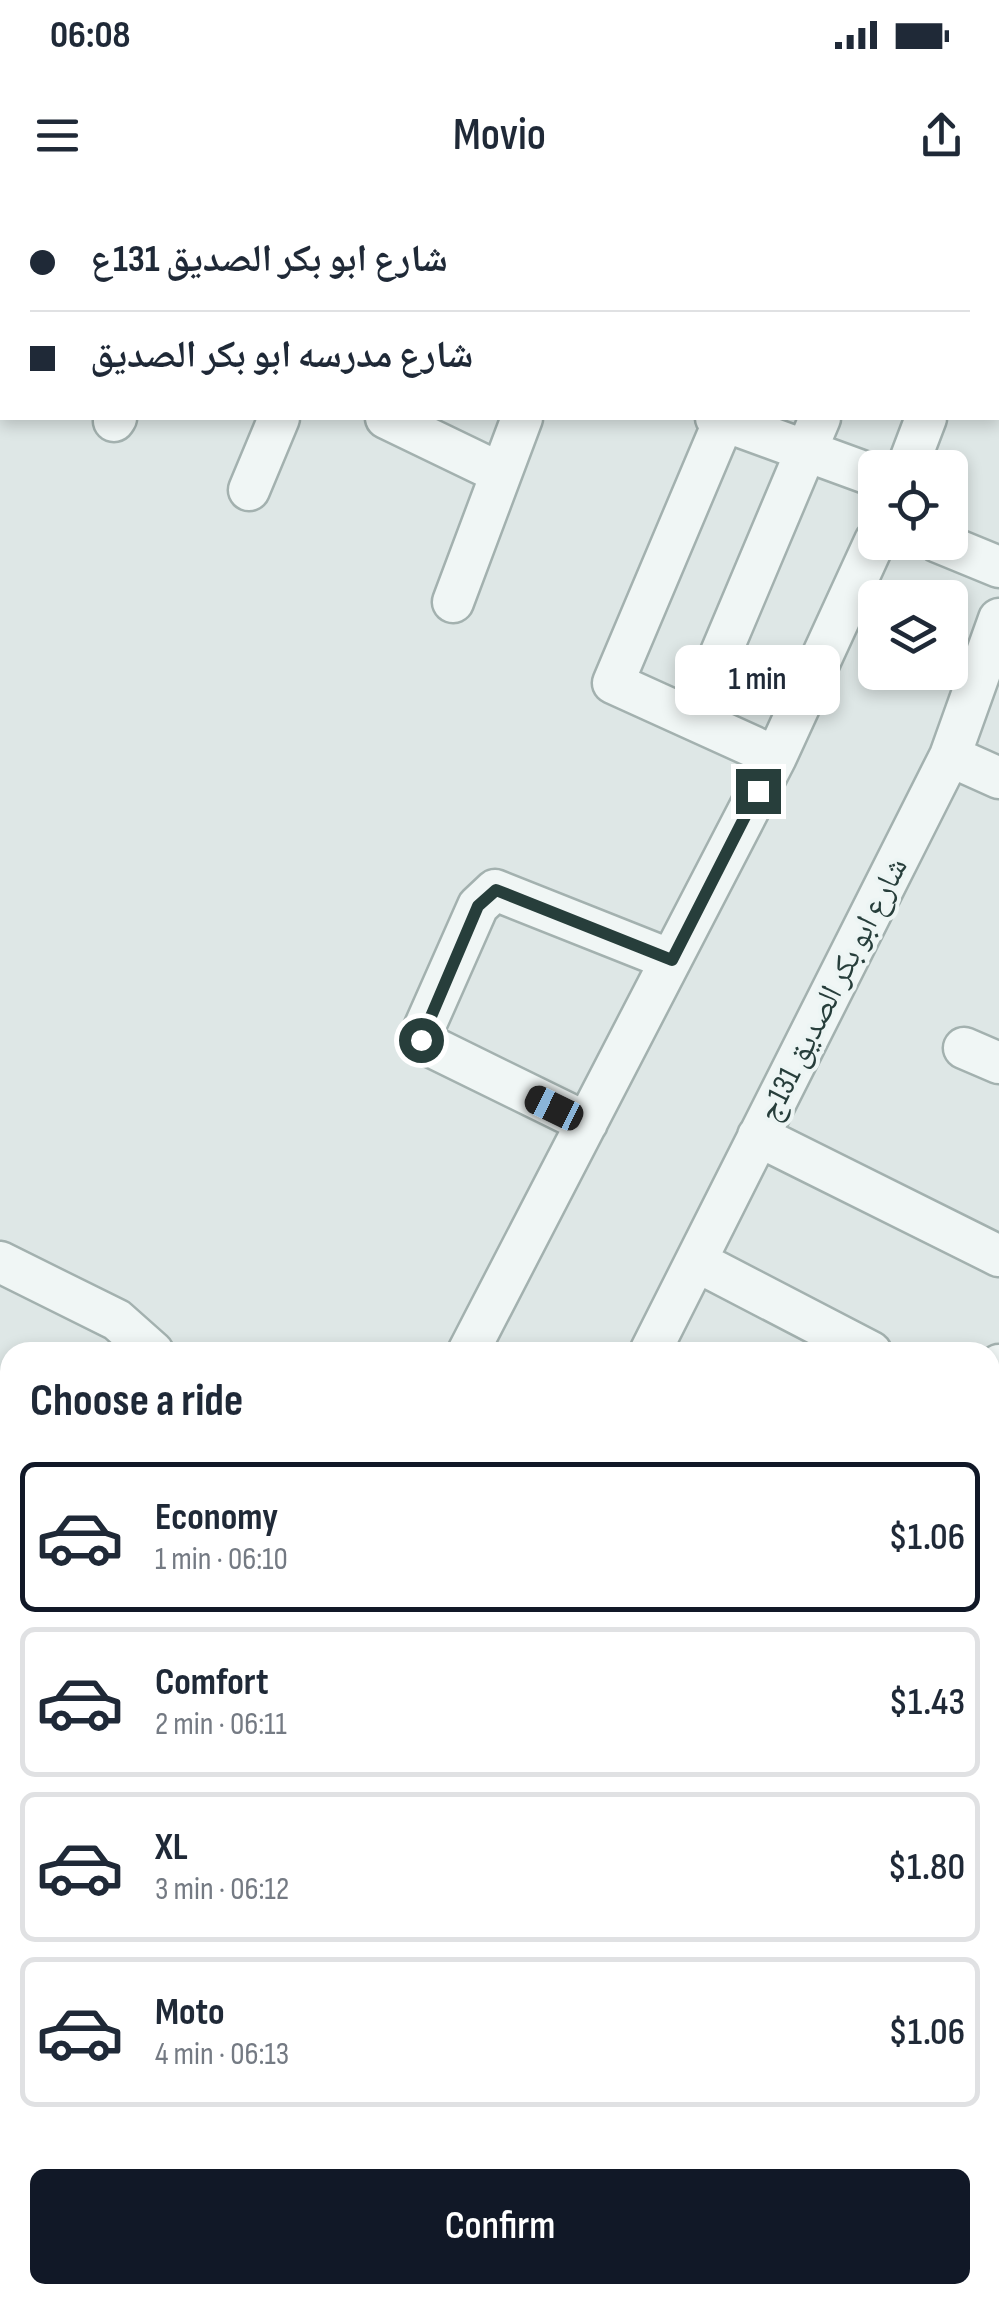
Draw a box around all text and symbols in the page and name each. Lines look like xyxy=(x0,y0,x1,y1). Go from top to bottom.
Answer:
text: 06:08 xyxy=(50,13,131,58)
icon: menu xyxy=(30,108,85,163)
text: Movio xyxy=(453,108,546,163)
icon: share xyxy=(914,108,969,163)
text: شارع ابو بكر الصديق 131ع xyxy=(90,237,448,282)
text: شارع مدرسه ابو بكر الصديق xyxy=(90,333,473,378)
map controls xyxy=(858,450,968,690)
button: locate xyxy=(858,450,968,560)
button: layers xyxy=(858,580,968,690)
callout: 1 min xyxy=(676,646,840,716)
text: 1 min xyxy=(728,660,787,699)
route end xyxy=(736,769,781,814)
street label: شارع ابو بكر الصديق 131ج xyxy=(750,851,917,1128)
route start xyxy=(399,1018,444,1063)
car xyxy=(520,1081,588,1135)
text: Choose a ride xyxy=(30,1374,243,1429)
icon: car xyxy=(35,1492,125,1582)
text: Economy xyxy=(155,1495,278,1540)
text: $1.06 xyxy=(889,1515,965,1560)
text: 1 min · 06:10 xyxy=(155,1540,288,1579)
icon: car xyxy=(35,1657,125,1747)
text: Comfort xyxy=(155,1660,269,1705)
text: $1.43 xyxy=(889,1680,965,1725)
text: 2 min · 06:11 xyxy=(155,1705,287,1744)
icon: car xyxy=(35,1822,125,1912)
text: XL xyxy=(155,1825,188,1870)
text: $1.80 xyxy=(888,1845,965,1890)
text: 3 min · 06:12 xyxy=(155,1870,289,1909)
icon: car xyxy=(35,1987,125,2077)
text: Moto xyxy=(155,1990,225,2035)
text: $1.06 xyxy=(889,2010,965,2055)
text: 4 min · 06:13 xyxy=(155,2035,289,2074)
button: Confirm xyxy=(30,2169,970,2284)

